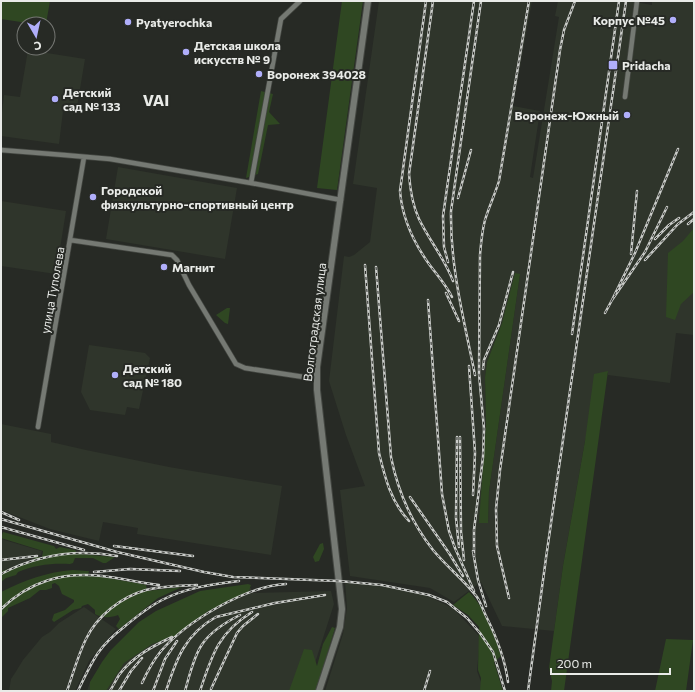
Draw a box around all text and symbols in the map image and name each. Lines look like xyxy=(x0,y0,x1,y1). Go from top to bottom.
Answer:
place label: Корпус №45 xyxy=(593,13,665,27)
place label: Pyatyerochka xyxy=(136,15,212,29)
marker: Корпус №45 xyxy=(668,15,678,25)
north arrow xyxy=(16,16,56,56)
marker: Pyatyerochka xyxy=(123,17,133,27)
place label: Детская школа искусств № 9 xyxy=(194,38,281,66)
text: С xyxy=(32,39,42,53)
marker: Детская школа искусств № 9 xyxy=(181,47,191,57)
place label: Pridacha xyxy=(622,58,671,72)
marker: Pridacha xyxy=(607,59,619,71)
place label: Воронеж 394028 xyxy=(267,67,366,81)
marker: Воронеж 394028 xyxy=(254,69,264,79)
place label: Детский сад № 133 xyxy=(63,85,121,113)
district label: VAI xyxy=(143,90,169,109)
marker: Детский сад № 133 xyxy=(50,94,60,104)
place label: Воронеж-Южный xyxy=(515,108,619,122)
marker: Воронеж-Южный xyxy=(622,110,632,120)
place label: Городской физкультурно-спортивный центр xyxy=(101,183,294,211)
marker: Городской физкультурно-спортивный центр xyxy=(88,192,98,202)
street label: улица Туполева xyxy=(37,245,67,335)
place label: Магнит xyxy=(172,260,215,274)
marker: Магнит xyxy=(159,262,169,272)
street label: Волгоградская улица xyxy=(300,262,328,382)
place label: Детский сад № 180 xyxy=(123,361,182,389)
marker: Детский сад № 180 xyxy=(110,370,120,380)
scale bar xyxy=(551,650,670,676)
text: 200 m xyxy=(557,656,592,670)

